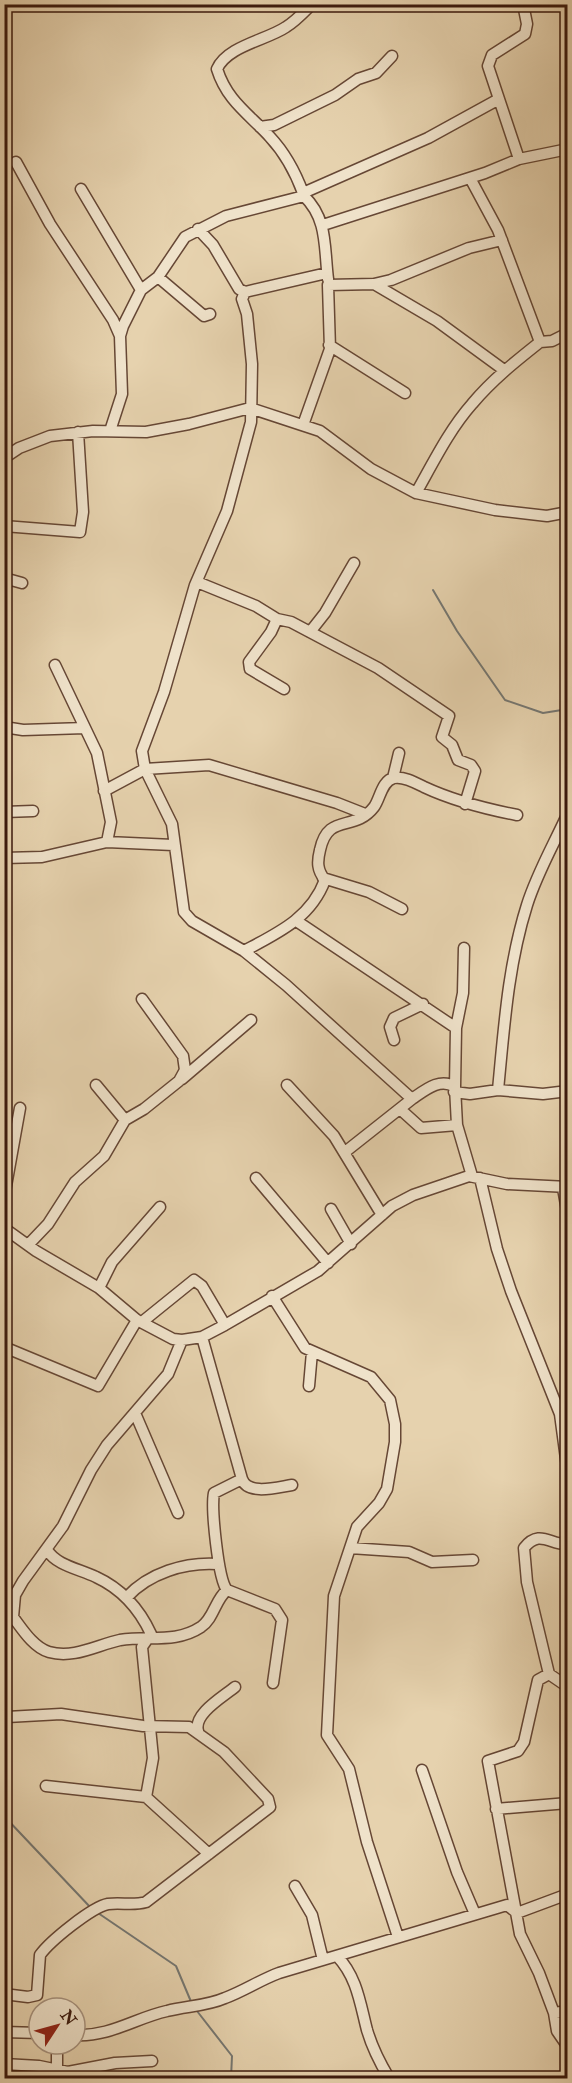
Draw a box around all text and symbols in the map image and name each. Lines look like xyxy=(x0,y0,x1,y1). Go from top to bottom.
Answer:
north arrow xyxy=(27,1996,87,2056)
text: N xyxy=(55,2005,81,2030)

